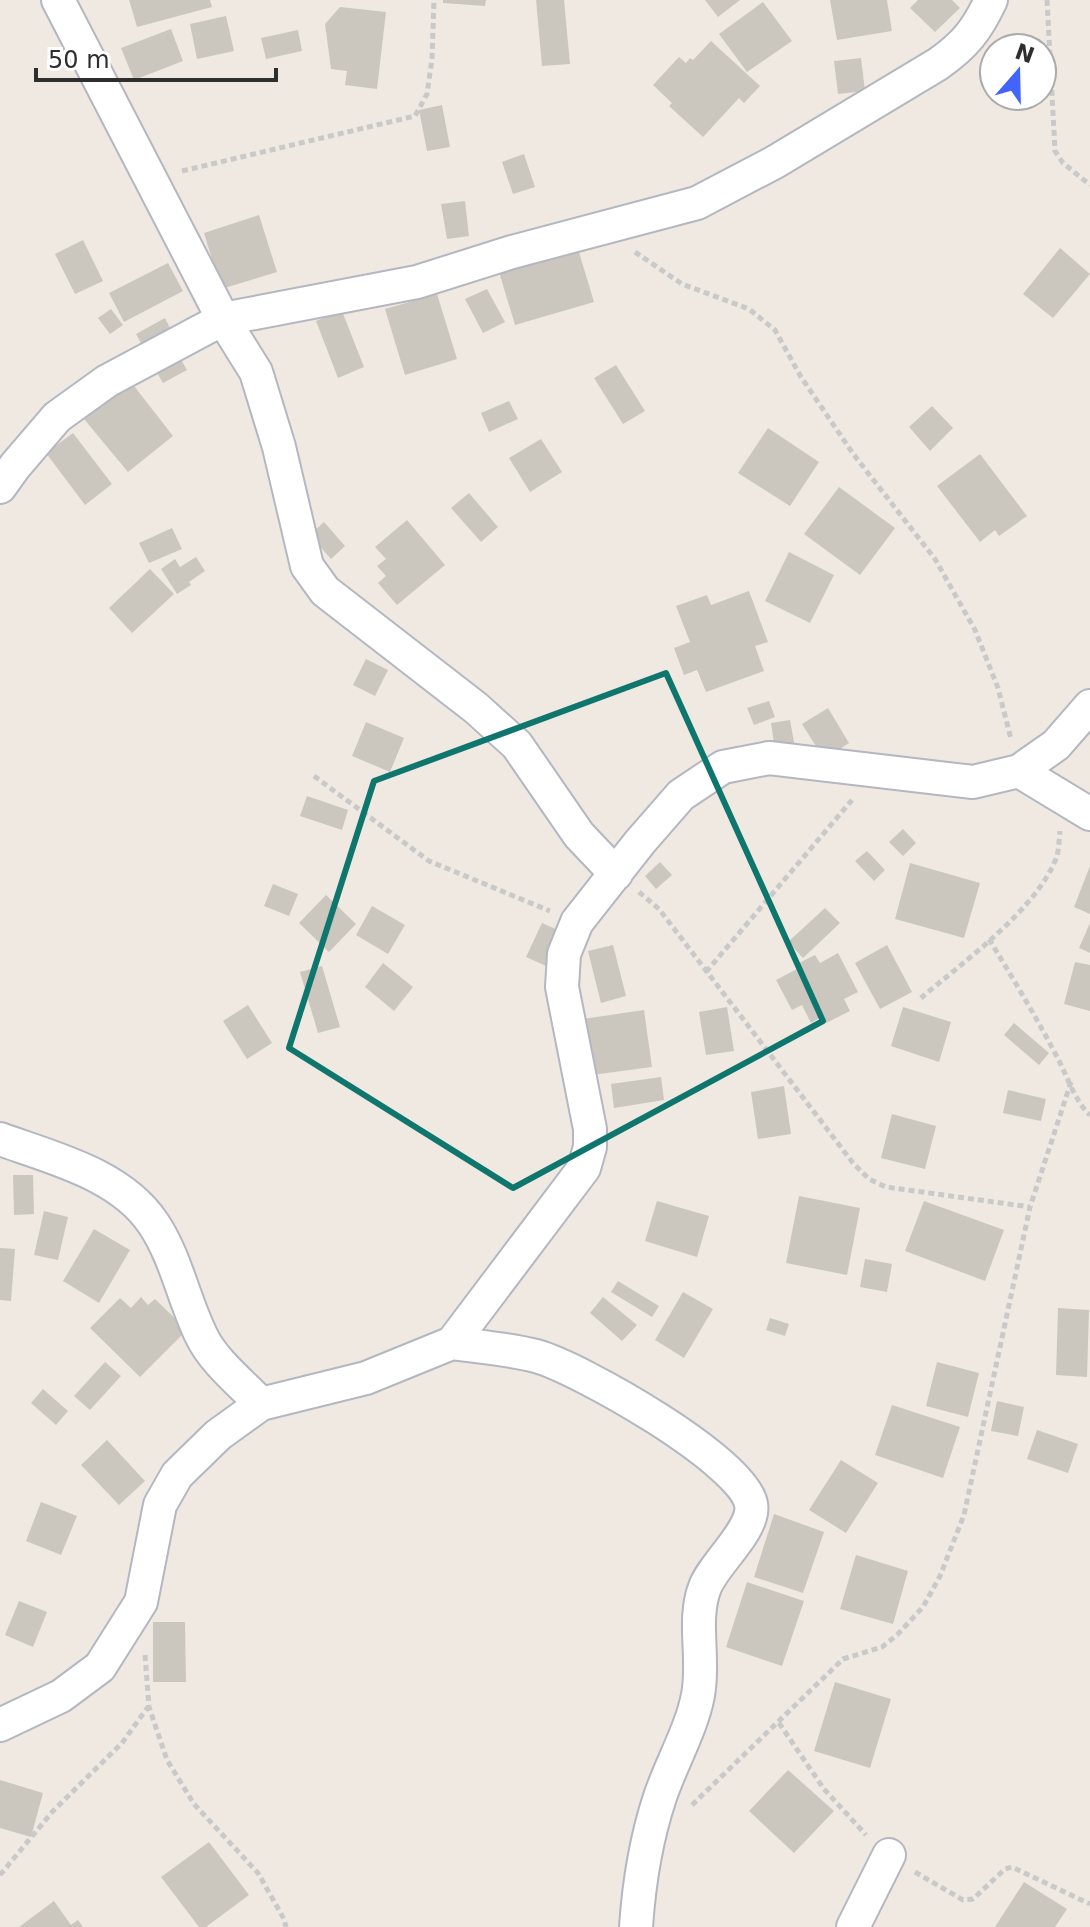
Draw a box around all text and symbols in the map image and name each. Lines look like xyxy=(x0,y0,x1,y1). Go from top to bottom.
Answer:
scale bar xyxy=(36,32,276,82)
north arrow xyxy=(978,32,1058,112)
text: N xyxy=(1012,39,1038,69)
text: 50 m xyxy=(48,46,110,74)

